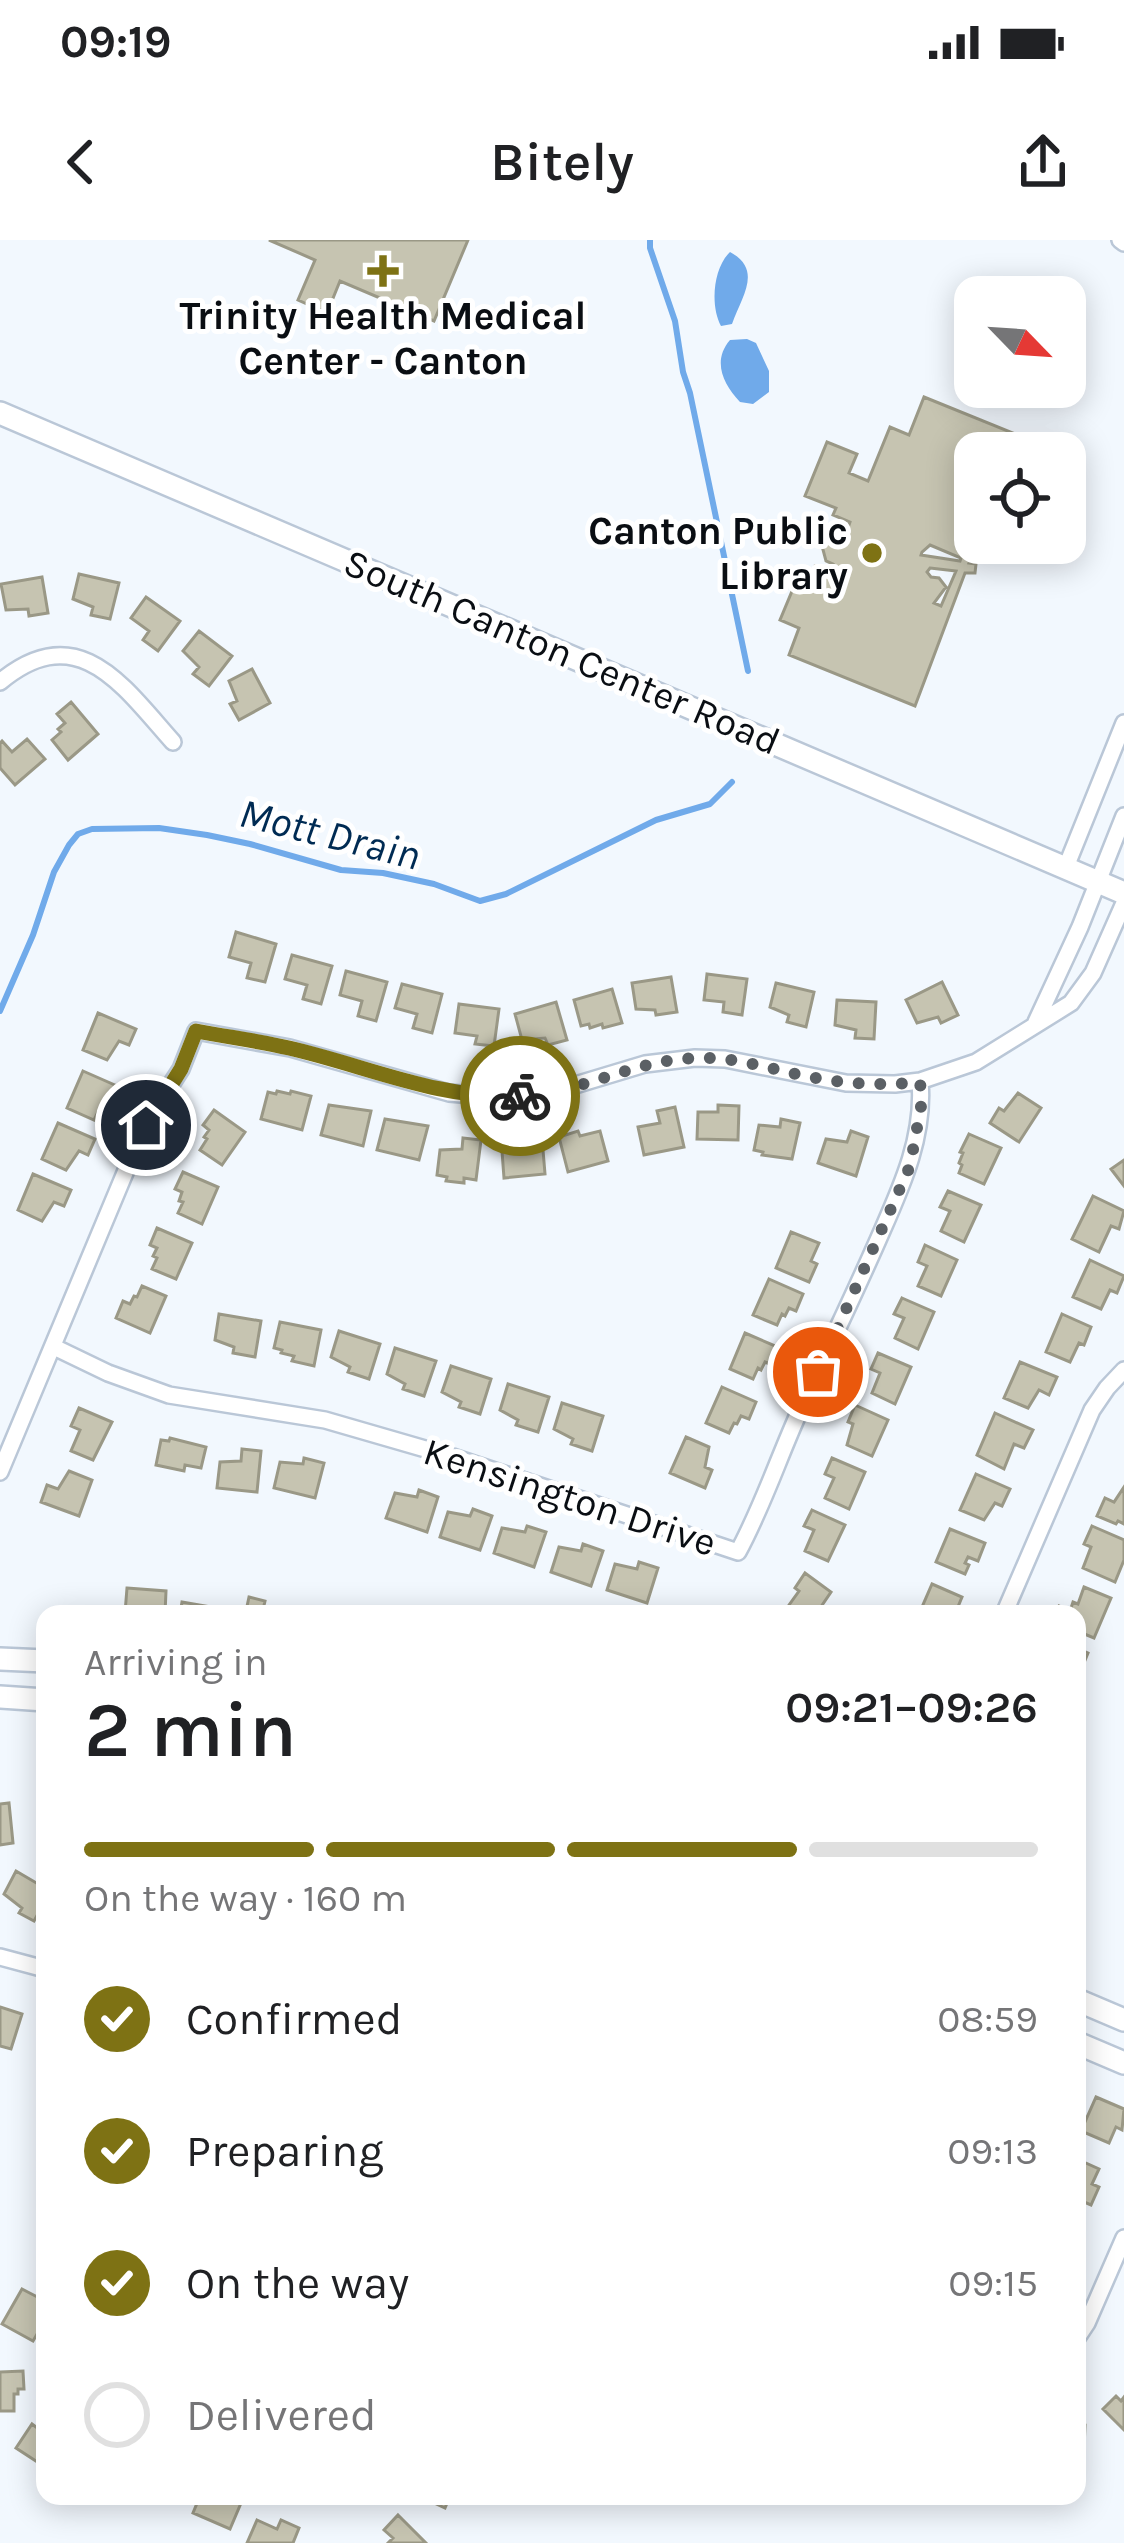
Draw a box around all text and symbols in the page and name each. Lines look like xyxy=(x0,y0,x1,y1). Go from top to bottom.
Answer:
text: 09:19 xyxy=(60,16,172,68)
icon: back xyxy=(48,129,114,195)
icon: share xyxy=(1010,129,1076,195)
text: Bitely xyxy=(490,130,634,194)
marker: Trinity Health Medical Center - Canton xyxy=(367,255,399,287)
north arrow xyxy=(954,276,1086,408)
map controls xyxy=(954,276,1086,564)
place label: Trinity Health Medical Center - Canton xyxy=(180,293,586,384)
button: locate xyxy=(954,432,1086,564)
place label: Canton Public Library xyxy=(588,508,848,599)
street label: South Canton Center Road xyxy=(337,539,787,765)
marker: Canton Public Library xyxy=(859,540,885,566)
water label: Mott Drain xyxy=(234,787,426,881)
courier xyxy=(460,1036,580,1156)
icon: bike xyxy=(487,1063,553,1129)
pin xyxy=(95,1074,197,1176)
icon: home xyxy=(113,1092,179,1158)
pin xyxy=(767,1321,869,1423)
icon: bag xyxy=(785,1339,851,1405)
street label: Kensington Drive xyxy=(418,1428,722,1566)
text: Arriving in xyxy=(84,1639,267,1685)
text: 09:21–09:26 xyxy=(785,1681,1038,1733)
text: 2 min xyxy=(84,1684,297,1776)
text: On the way · 160 m xyxy=(84,1875,407,1921)
icon: check xyxy=(84,1986,150,2052)
text: Confirmed xyxy=(186,1993,402,2045)
text: 08:59 xyxy=(937,1996,1038,2042)
icon: check xyxy=(84,2118,150,2184)
text: Preparing xyxy=(186,2125,384,2177)
text: 09:13 xyxy=(947,2128,1038,2174)
icon: check xyxy=(84,2250,150,2316)
text: On the way xyxy=(186,2257,409,2309)
text: 09:15 xyxy=(948,2260,1038,2306)
text: Delivered xyxy=(186,2389,377,2441)

